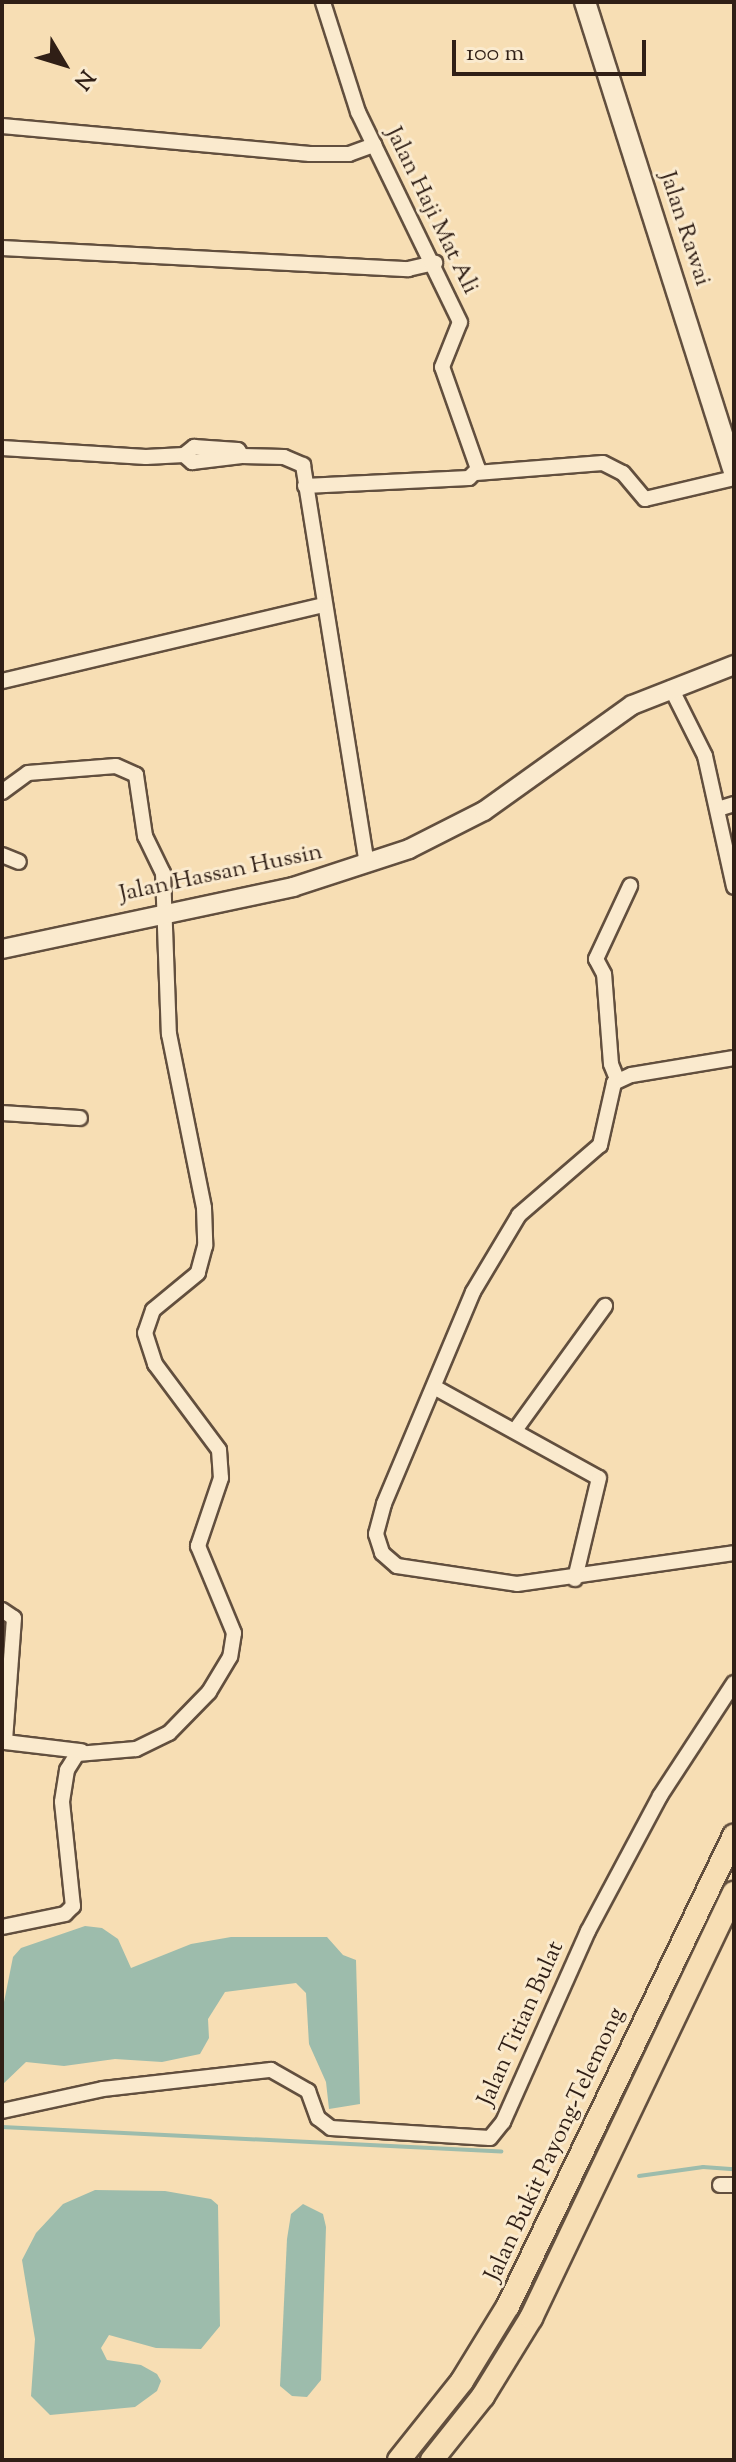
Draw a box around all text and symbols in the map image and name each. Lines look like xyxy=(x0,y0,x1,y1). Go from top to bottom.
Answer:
north arrow xyxy=(24,24,104,104)
scale bar xyxy=(456,24,650,74)
text: 100 m xyxy=(466,37,524,71)
text: N xyxy=(65,62,101,96)
street label: Jalan Haji Mat Ali xyxy=(378,123,484,299)
street label: Jalan Rawai xyxy=(652,168,716,290)
street label: Jalan Hassan Hussin xyxy=(117,838,325,910)
street label: Jalan Titian Bulat xyxy=(473,1937,571,2111)
street label: Jalan Bukit Payong-Telemong xyxy=(480,2003,632,2287)

